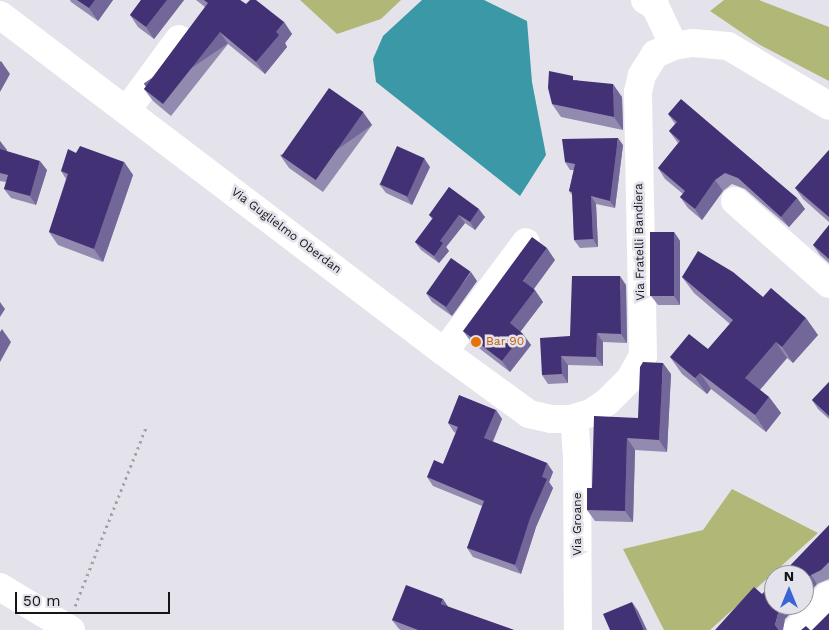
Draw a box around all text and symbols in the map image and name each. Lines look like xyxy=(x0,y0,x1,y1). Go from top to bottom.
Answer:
street label: Via Fratelli Bandiera xyxy=(632,183,648,301)
street label: Via Guglielmo Oberdan xyxy=(228,185,344,277)
place label: Bar 90 xyxy=(486,335,524,349)
marker: Bar 90 xyxy=(470,336,482,348)
street label: Via Groane xyxy=(571,492,585,556)
north arrow xyxy=(764,565,814,615)
text: N xyxy=(784,568,794,584)
scale bar xyxy=(18,582,172,614)
text: 50 m xyxy=(23,592,60,610)

